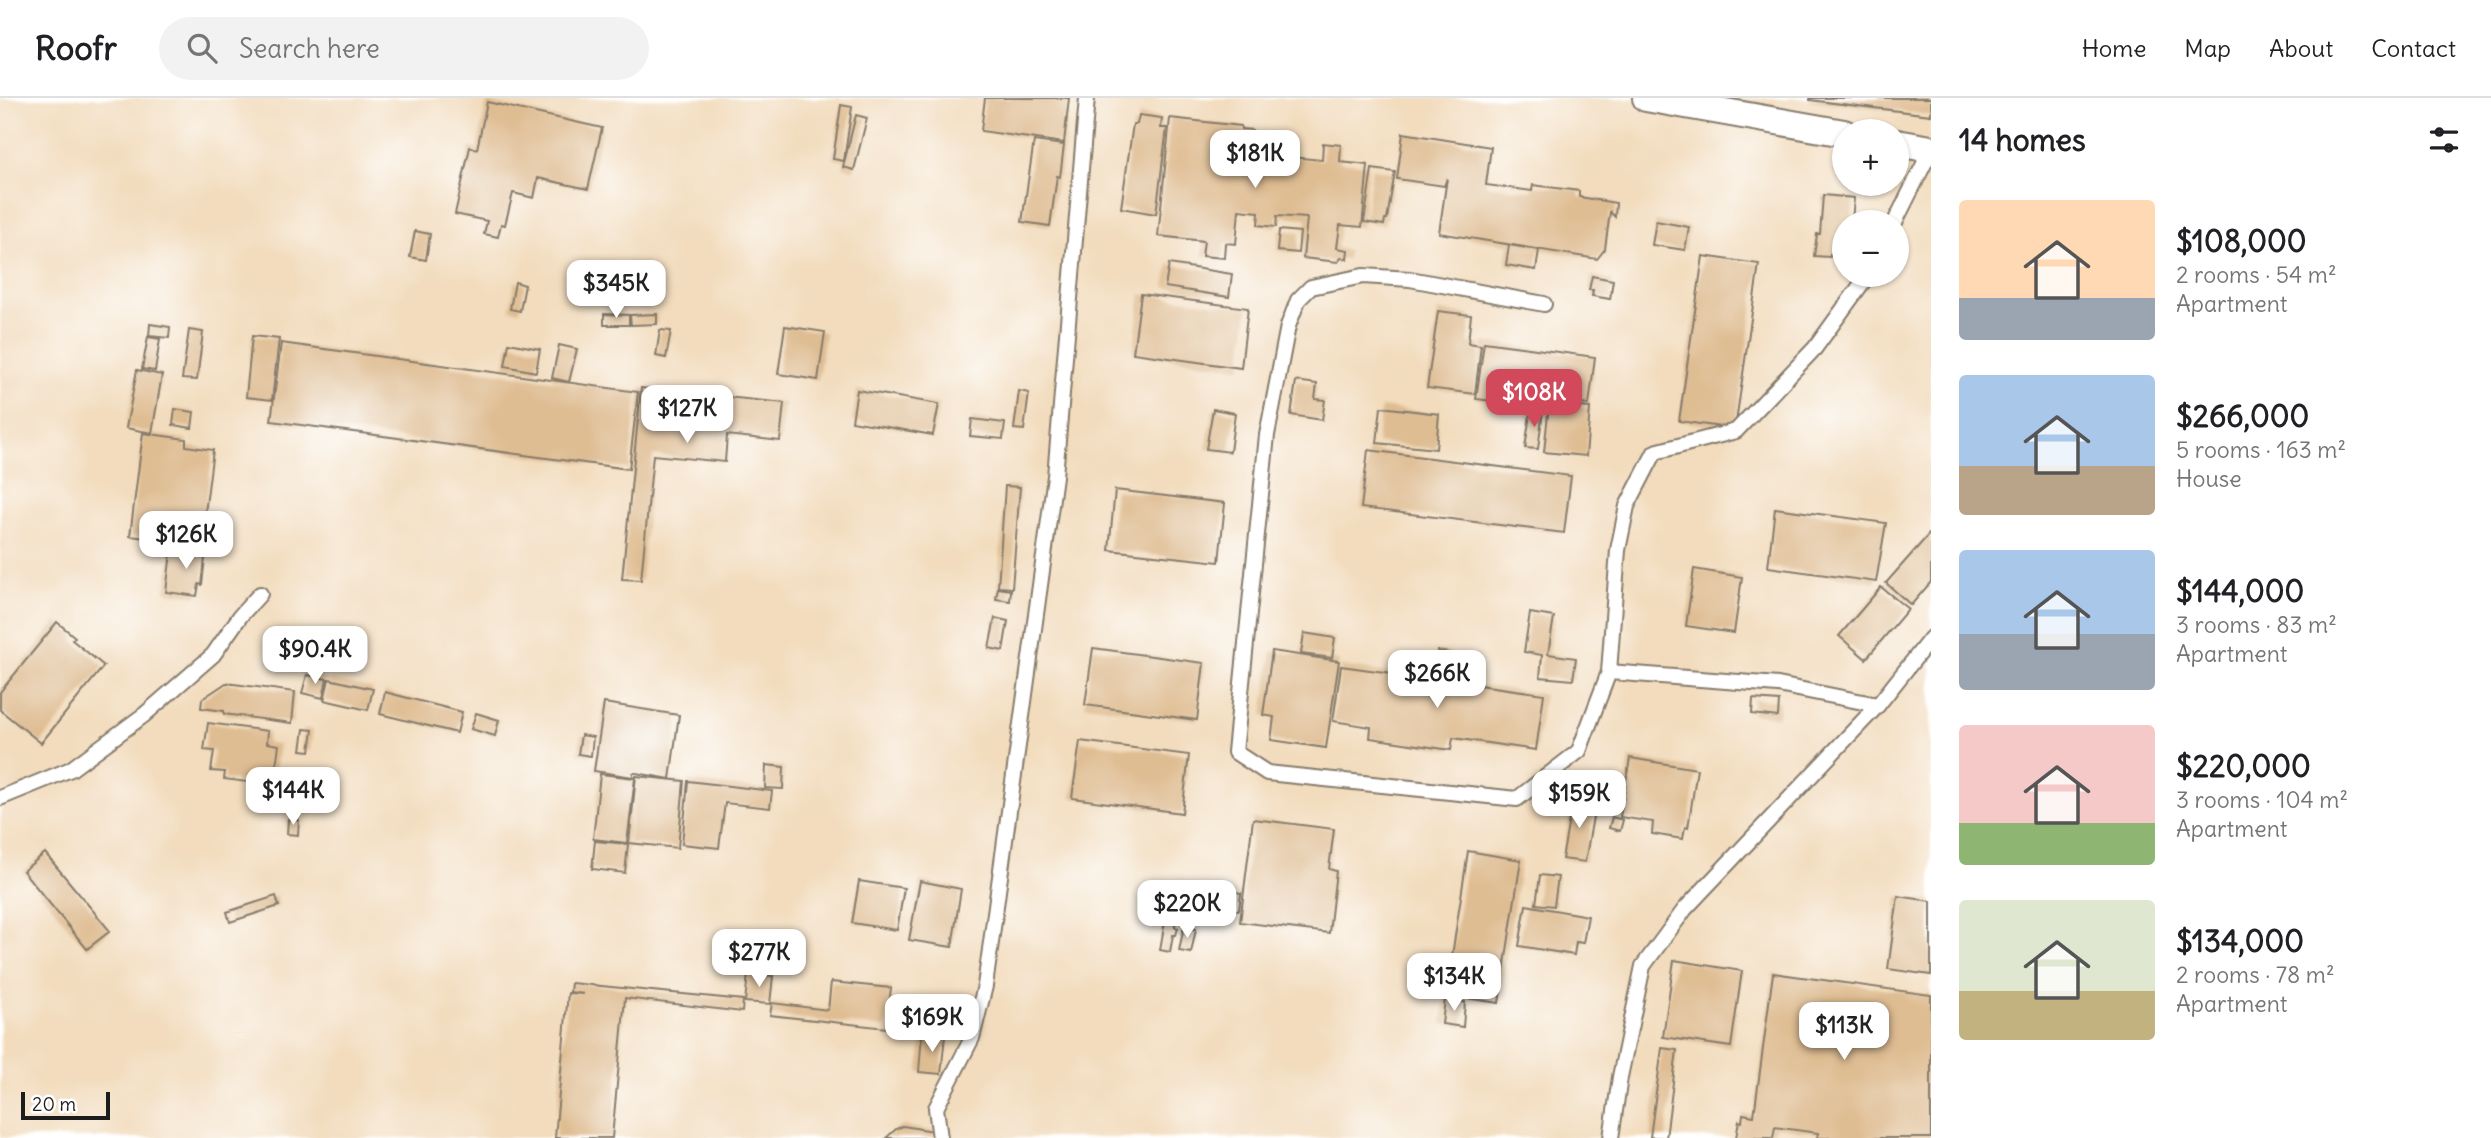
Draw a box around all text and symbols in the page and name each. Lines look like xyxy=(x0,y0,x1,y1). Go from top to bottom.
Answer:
search box xyxy=(159,17,649,80)
text: Roofr xyxy=(35,27,117,69)
icon: search xyxy=(183,29,221,67)
text: Search here xyxy=(239,32,380,65)
text: Home xyxy=(2082,33,2146,63)
text: Map xyxy=(2184,33,2231,63)
text: About xyxy=(2269,33,2333,63)
text: Contact xyxy=(2371,33,2456,63)
map controls xyxy=(1832,119,1909,287)
button: + xyxy=(1832,119,1909,196)
text: 14 homes xyxy=(1959,121,2086,159)
icon: filters xyxy=(2425,121,2463,159)
pin: $181K xyxy=(1206,130,1304,190)
text: $181K xyxy=(1226,138,1284,167)
button: − xyxy=(1832,210,1909,287)
text: $108,000 xyxy=(2176,222,2307,260)
icon: home xyxy=(2015,228,2099,312)
pin: $345K xyxy=(567,260,665,320)
text: 2 rooms · 54 m² xyxy=(2176,260,2337,289)
text: $345K xyxy=(583,268,649,297)
text: Apartment xyxy=(2176,289,2288,318)
pin: $108K xyxy=(1485,370,1583,429)
text: $108K xyxy=(1502,377,1566,406)
pin: $127K xyxy=(638,386,736,445)
text: $127K xyxy=(657,393,717,422)
text: $266,000 xyxy=(2176,397,2309,435)
icon: home xyxy=(2015,403,2099,487)
text: 5 rooms · 163 m² xyxy=(2176,435,2346,464)
text: House xyxy=(2176,464,2242,493)
pin: $126K xyxy=(137,512,235,571)
text: $126K xyxy=(155,519,217,548)
text: $144,000 xyxy=(2176,572,2304,610)
icon: home xyxy=(2015,578,2099,662)
text: 3 rooms · 83 m² xyxy=(2176,610,2337,639)
pin: $90.4K xyxy=(258,626,372,686)
text: $90.4K xyxy=(279,634,351,663)
text: Apartment xyxy=(2176,639,2288,668)
pin: $266K xyxy=(1388,650,1486,710)
text: $266K xyxy=(1404,658,1470,687)
text: $220,000 xyxy=(2176,747,2311,785)
icon: home xyxy=(2015,753,2099,837)
pin: $144K xyxy=(244,768,342,827)
pin: $159K xyxy=(1530,770,1628,830)
text: $144K xyxy=(262,775,324,804)
text: $159K xyxy=(1548,778,1610,807)
text: 3 rooms · 104 m² xyxy=(2176,785,2348,814)
text: Apartment xyxy=(2176,814,2288,843)
pin: $220K xyxy=(1138,880,1236,940)
text: $220K xyxy=(1153,888,1221,917)
text: $134,000 xyxy=(2176,922,2304,960)
icon: home xyxy=(2015,928,2099,1012)
pin: $277K xyxy=(710,930,808,989)
text: $277K xyxy=(728,937,790,966)
pin: $134K xyxy=(1405,954,1503,1013)
text: 2 rooms · 78 m² xyxy=(2176,960,2335,989)
text: $134K xyxy=(1423,961,1485,990)
text: Apartment xyxy=(2176,989,2288,1018)
pin: $169K xyxy=(883,995,981,1054)
text: $169K xyxy=(901,1002,963,1031)
pin: $113K xyxy=(1795,1002,1893,1062)
text: $113K xyxy=(1815,1010,1873,1039)
scale bar xyxy=(21,1089,110,1121)
text: 20 m xyxy=(32,1092,76,1116)

